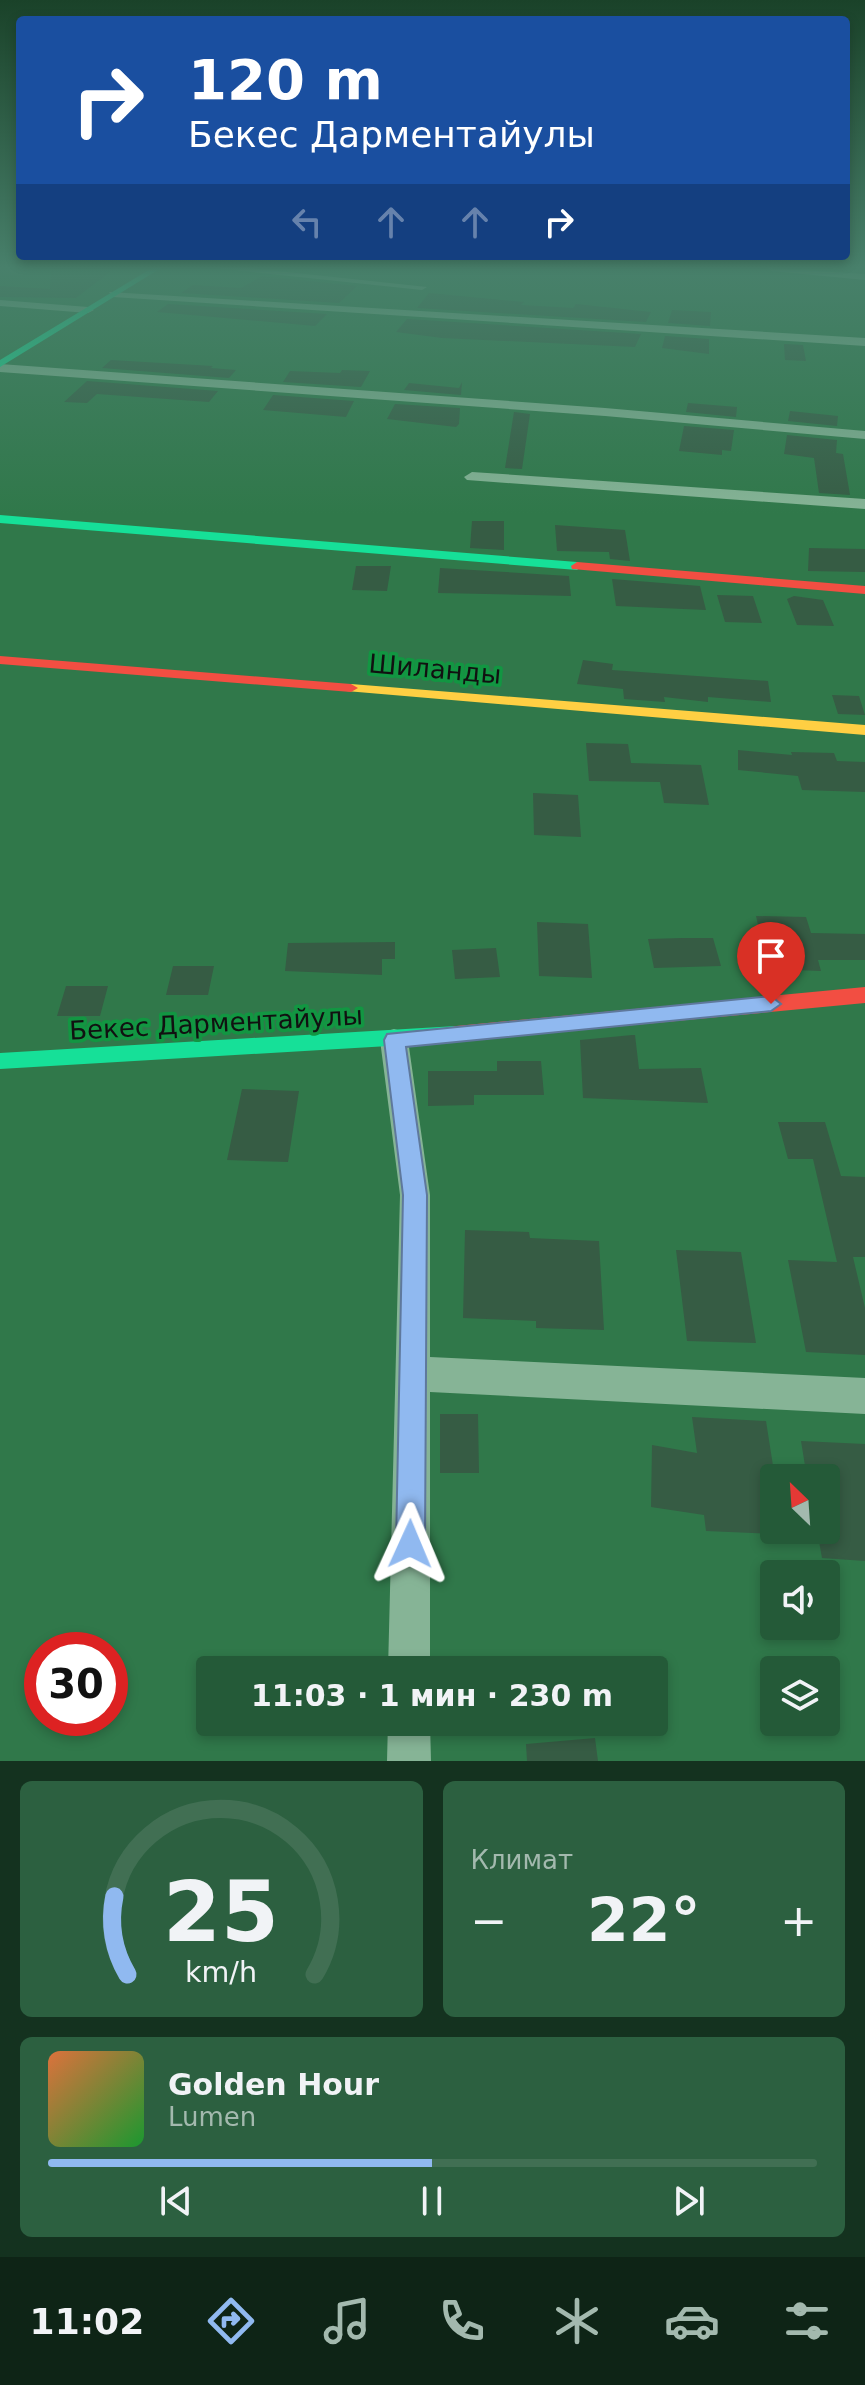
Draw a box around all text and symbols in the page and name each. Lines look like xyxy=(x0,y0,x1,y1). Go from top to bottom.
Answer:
text: 120 m xyxy=(188,47,383,112)
icon: right xyxy=(56,48,160,152)
text: Бекес Дарментайулы xyxy=(188,114,595,155)
icon: left xyxy=(285,200,329,244)
icon: ahead xyxy=(369,200,413,244)
icon: ahead xyxy=(453,200,497,244)
icon: right xyxy=(537,200,581,244)
street label: Шиланды xyxy=(368,648,502,690)
pin xyxy=(737,922,805,1004)
icon: arrive xyxy=(749,934,793,978)
street label: Бекес Дарментайулы xyxy=(68,1000,364,1046)
north arrow xyxy=(760,1464,840,1544)
map controls xyxy=(760,1464,840,1736)
position arrow xyxy=(368,1502,452,1586)
button: sound xyxy=(760,1560,840,1640)
speed limit sign: 30 xyxy=(24,1632,128,1736)
button: layers xyxy=(760,1656,840,1736)
text: 11:03 · 1 мин · 230 m xyxy=(251,1678,613,1713)
text: Климат xyxy=(471,1845,573,1875)
text: 25 xyxy=(163,1864,279,1961)
text: 22° xyxy=(587,1885,701,1955)
text: − xyxy=(471,1895,507,1946)
text: + xyxy=(780,1895,817,1946)
text: km/h xyxy=(185,1955,257,1989)
text: Golden Hour xyxy=(168,2067,379,2102)
text: Lumen xyxy=(168,2102,256,2132)
icon: previous xyxy=(154,2179,198,2223)
icon: pause xyxy=(410,2179,454,2223)
icon: next xyxy=(667,2179,711,2223)
icon: directions xyxy=(203,2293,259,2349)
icon: music xyxy=(319,2293,375,2349)
icon: phone xyxy=(434,2293,490,2349)
icon: climate xyxy=(549,2293,605,2349)
icon: car xyxy=(664,2293,720,2349)
icon: filters xyxy=(779,2293,835,2349)
text: 11:02 xyxy=(30,2301,144,2342)

